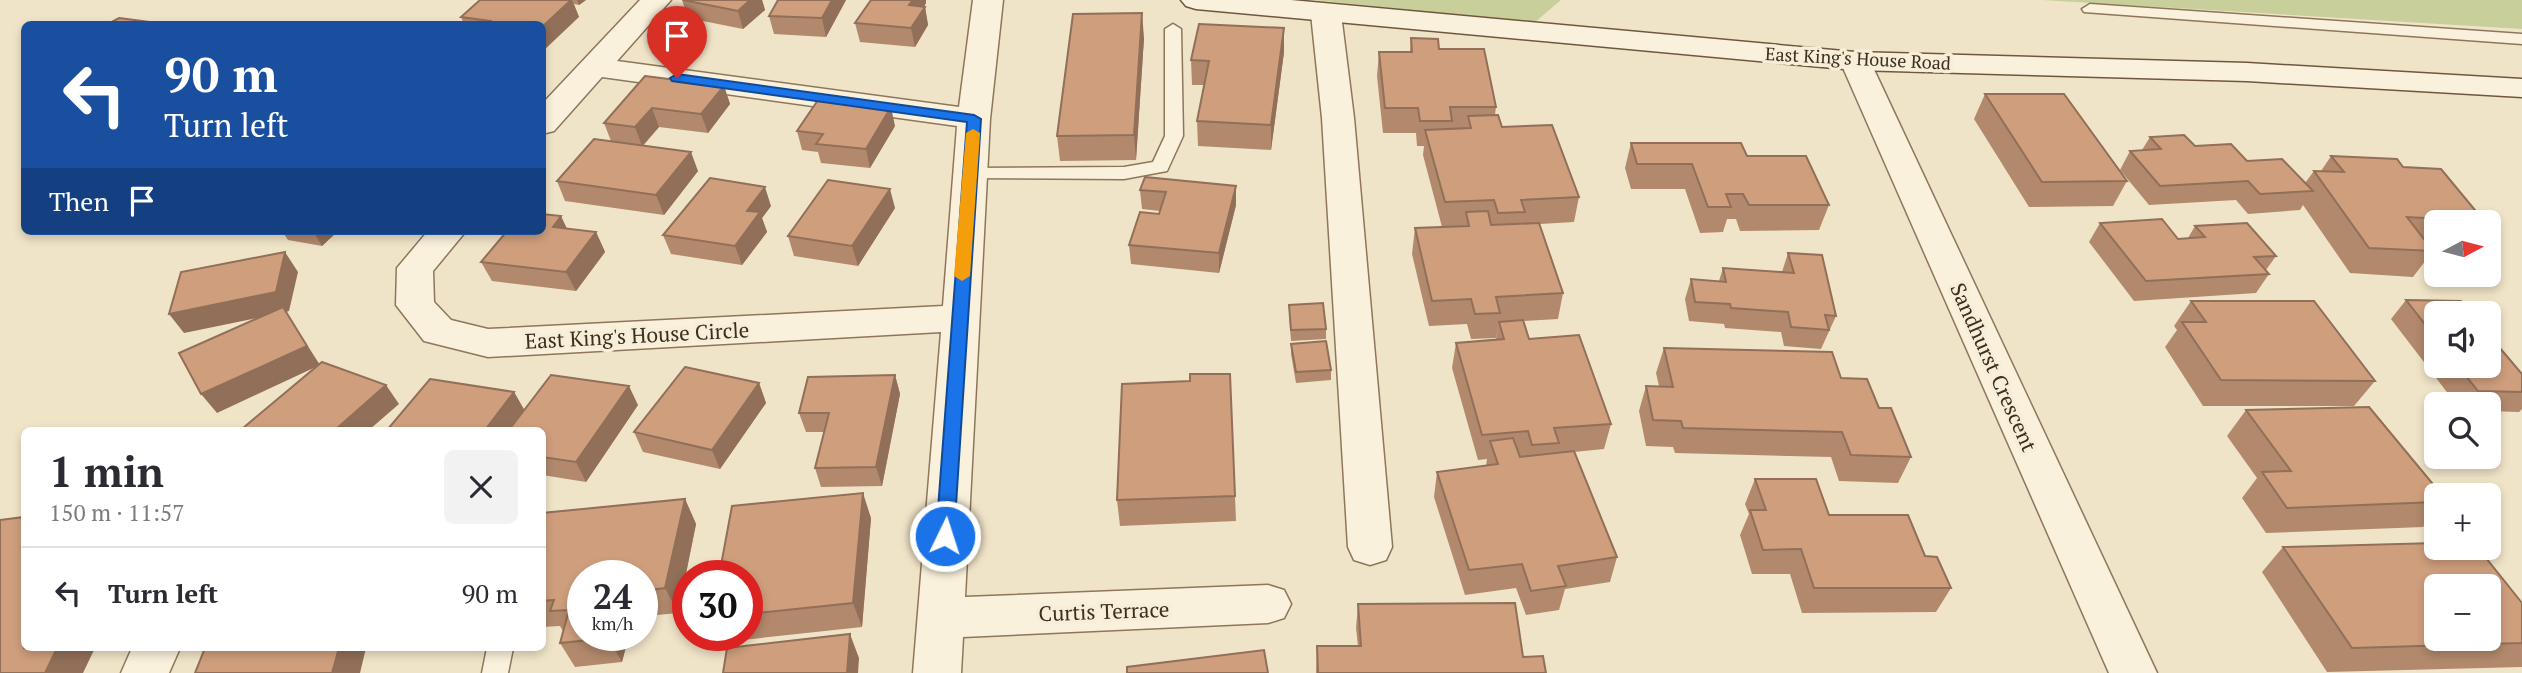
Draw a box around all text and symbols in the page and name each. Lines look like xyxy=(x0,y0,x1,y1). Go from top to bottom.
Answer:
pin xyxy=(647,6,707,78)
icon: arrive xyxy=(658,17,696,55)
text: 90 m xyxy=(164,41,278,106)
street label: East King's House Road xyxy=(1764,41,1952,75)
icon: left xyxy=(49,49,140,140)
text: Turn left xyxy=(164,104,288,146)
icon: arrive xyxy=(123,182,161,220)
text: Then xyxy=(49,184,109,218)
north arrow xyxy=(2424,210,2501,287)
map controls xyxy=(2424,210,2501,651)
street label: Sandhurst Crescent xyxy=(1944,278,2044,456)
button: sound xyxy=(2424,301,2501,378)
street label: East King's House Circle xyxy=(524,315,750,355)
button: search xyxy=(2424,392,2501,469)
text: 1 min xyxy=(49,443,164,499)
button: close xyxy=(444,450,518,524)
button: + xyxy=(2424,483,2501,560)
text: 150 m · 11:57 xyxy=(49,497,184,528)
position arrow xyxy=(908,499,982,573)
speed limit sign: 30 xyxy=(672,560,763,651)
text: 24 xyxy=(593,573,632,619)
icon: left xyxy=(49,574,87,612)
button: − xyxy=(2424,574,2501,651)
text: Turn left xyxy=(108,576,218,610)
text: 90 m xyxy=(462,576,518,610)
street label: Curtis Terrace xyxy=(1038,595,1170,627)
text: km/h xyxy=(592,611,633,635)

